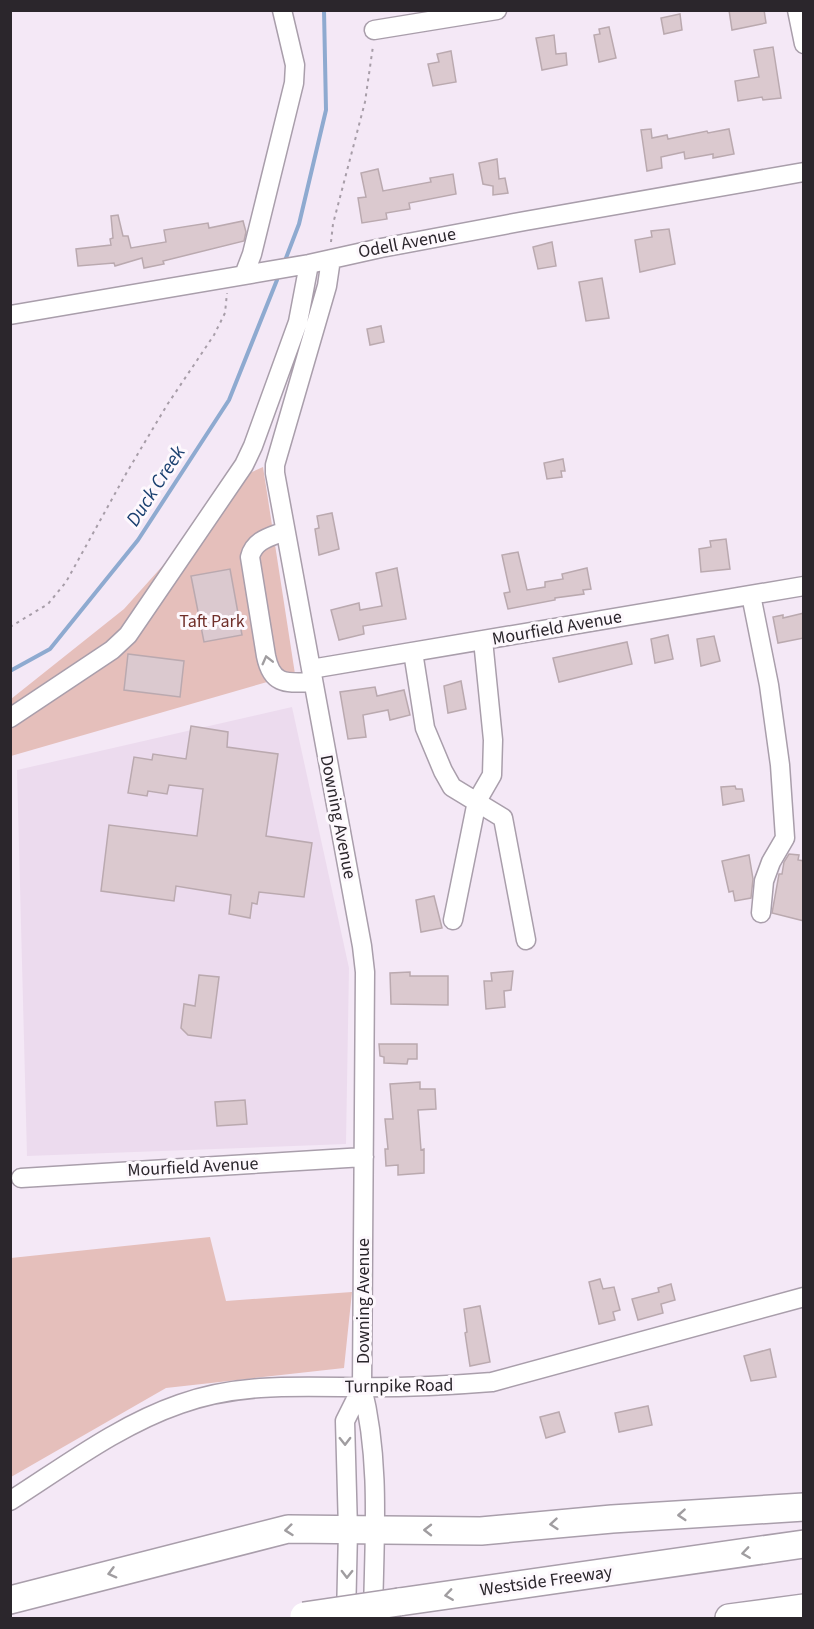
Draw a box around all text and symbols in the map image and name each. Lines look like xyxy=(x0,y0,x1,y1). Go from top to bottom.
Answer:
street label: Odell Avenue xyxy=(356,221,458,265)
water label: Duck Creek xyxy=(120,440,193,532)
street label: Mourfield Avenue xyxy=(490,604,624,652)
park label: Taft Park xyxy=(179,609,245,634)
one-way arrow xyxy=(261,655,274,665)
street label: Downing Avenue xyxy=(314,753,362,881)
street label: Mourfield Avenue xyxy=(127,1151,259,1183)
street label: Downing Avenue xyxy=(351,1238,376,1364)
street label: Turnpike Road xyxy=(344,1373,454,1399)
one-way arrow xyxy=(339,1437,352,1446)
one-way arrow xyxy=(678,1508,687,1521)
one-way arrow xyxy=(550,1517,559,1530)
one-way arrow xyxy=(285,1523,294,1536)
one-way arrow xyxy=(423,1524,432,1537)
one-way arrow xyxy=(741,1546,750,1558)
street label: Westside Freeway xyxy=(478,1559,614,1603)
one-way arrow xyxy=(107,1566,118,1578)
one-way arrow xyxy=(341,1570,353,1579)
one-way arrow xyxy=(444,1588,453,1600)

